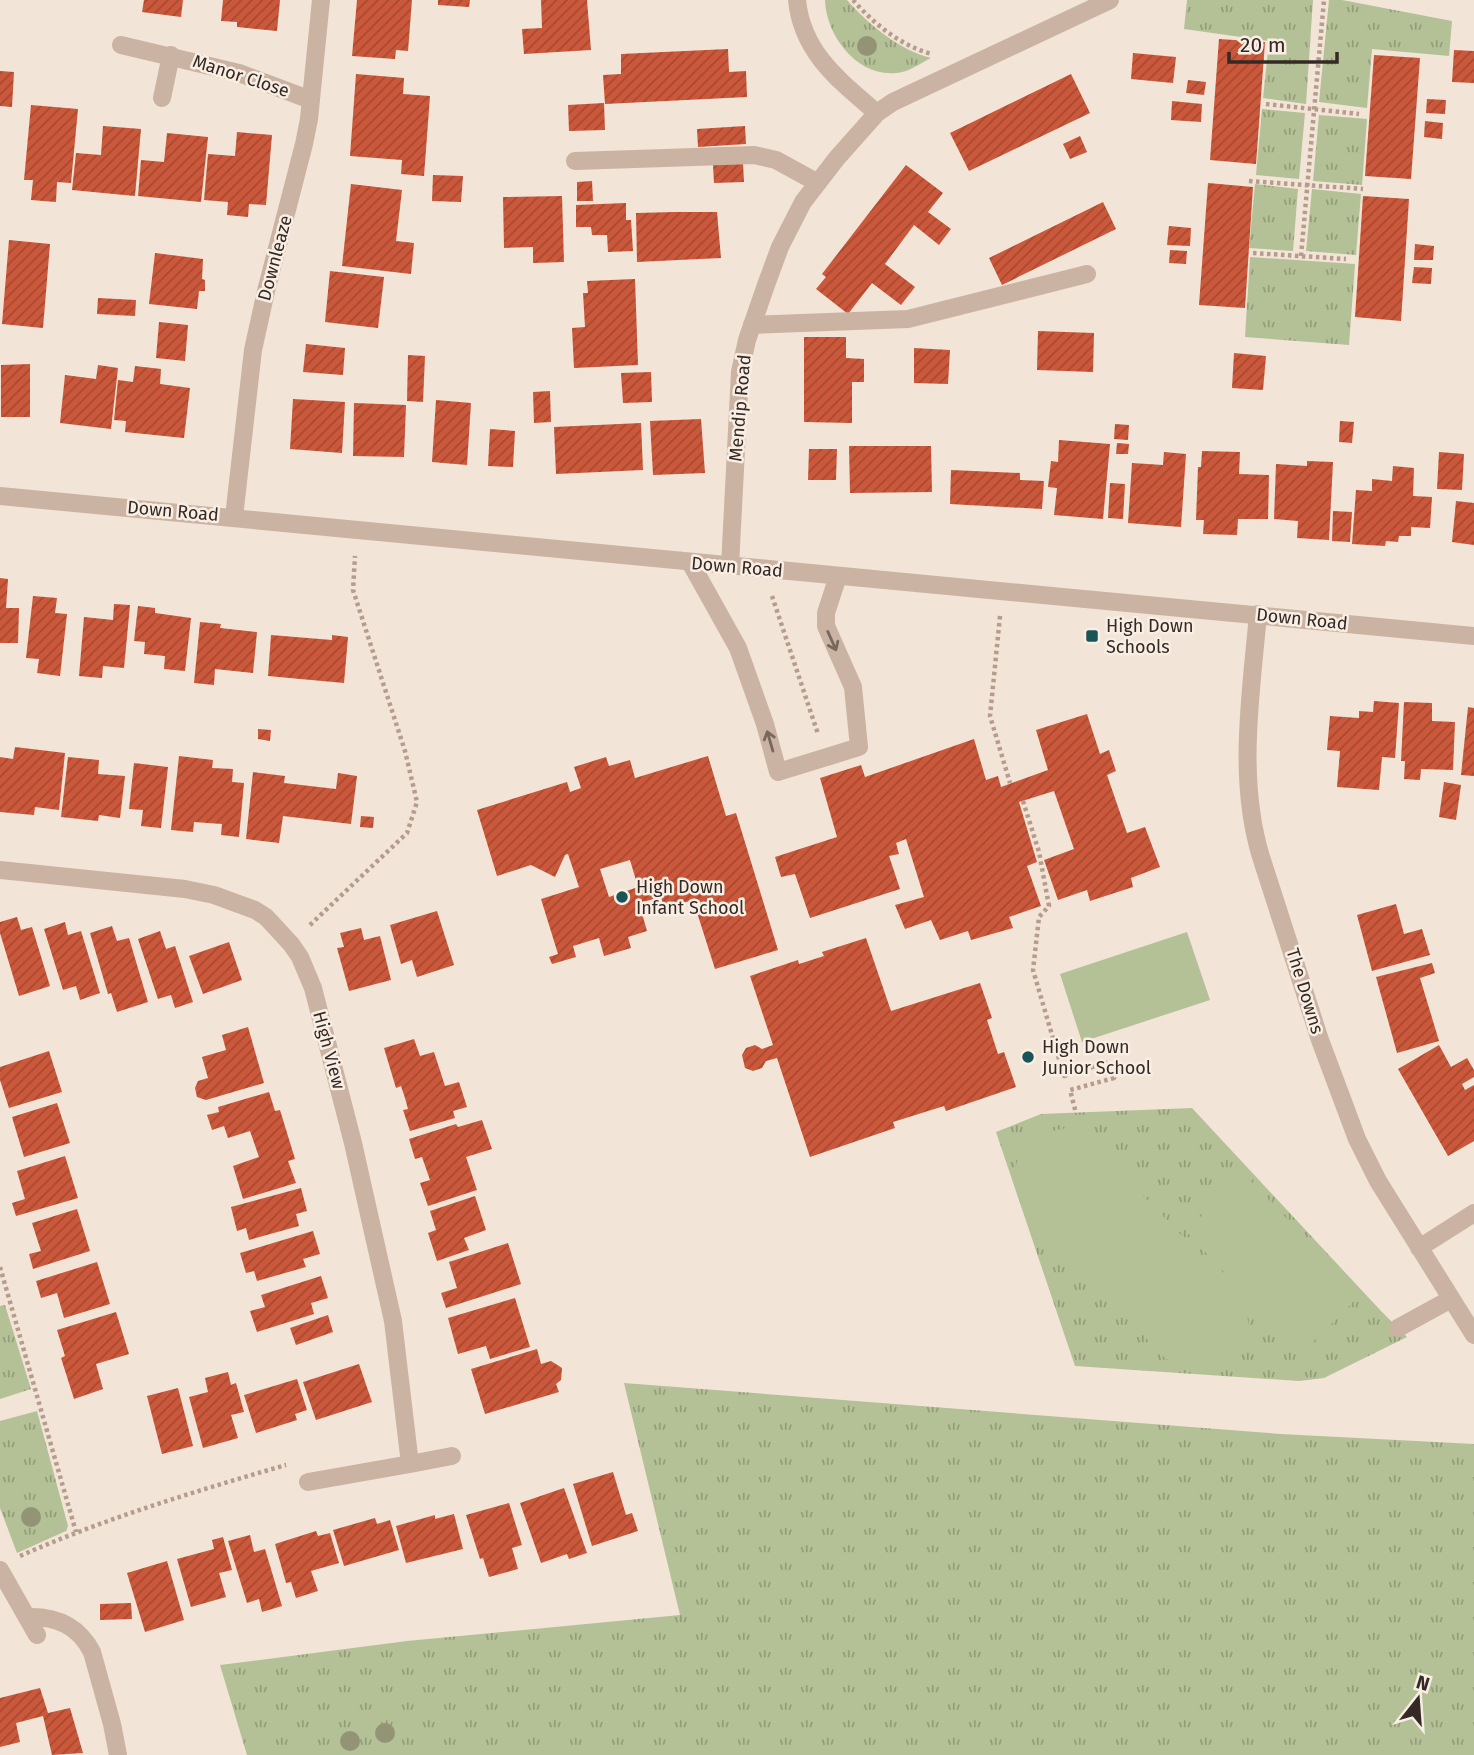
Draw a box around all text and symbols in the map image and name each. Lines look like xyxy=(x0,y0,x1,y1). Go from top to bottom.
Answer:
scale bar xyxy=(1229,21,1338,65)
text: 20 m xyxy=(1240,32,1286,58)
street label: Manor Close xyxy=(190,50,292,102)
street label: Downleaze xyxy=(253,213,297,303)
street label: Mendip Road xyxy=(724,354,756,462)
street label: Down Road xyxy=(126,496,220,526)
street label: Down Road xyxy=(690,552,784,582)
street label: Down Road xyxy=(1255,603,1349,635)
place label: High Down Schools xyxy=(1106,615,1194,658)
marker: High Down Schools xyxy=(1084,628,1100,644)
one-way arrow xyxy=(826,630,839,651)
one-way arrow xyxy=(762,730,775,752)
place label: High Down Infant School xyxy=(636,876,744,919)
marker: High Down Infant School xyxy=(614,889,630,905)
street label: The Downs xyxy=(1282,946,1328,1036)
street label: High View xyxy=(308,1009,350,1091)
place label: High Down Junior School xyxy=(1042,1036,1151,1079)
marker: High Down Junior School xyxy=(1020,1049,1036,1065)
north arrow xyxy=(1383,1664,1453,1734)
text: N xyxy=(1413,1670,1432,1696)

